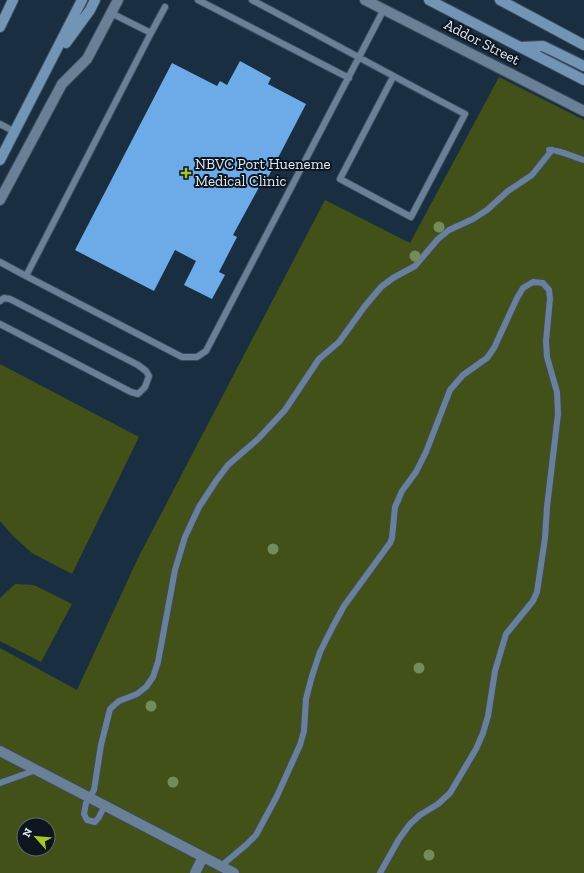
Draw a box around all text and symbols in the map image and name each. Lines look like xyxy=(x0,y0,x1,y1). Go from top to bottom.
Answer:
street label: Addor Street xyxy=(441,15,523,69)
place label: NBVC Port Hueneme Medical Clinic xyxy=(195,155,331,190)
marker: NBVC Port Hueneme Medical Clinic xyxy=(180,167,192,179)
north arrow xyxy=(16,817,56,857)
text: N xyxy=(20,825,36,839)

